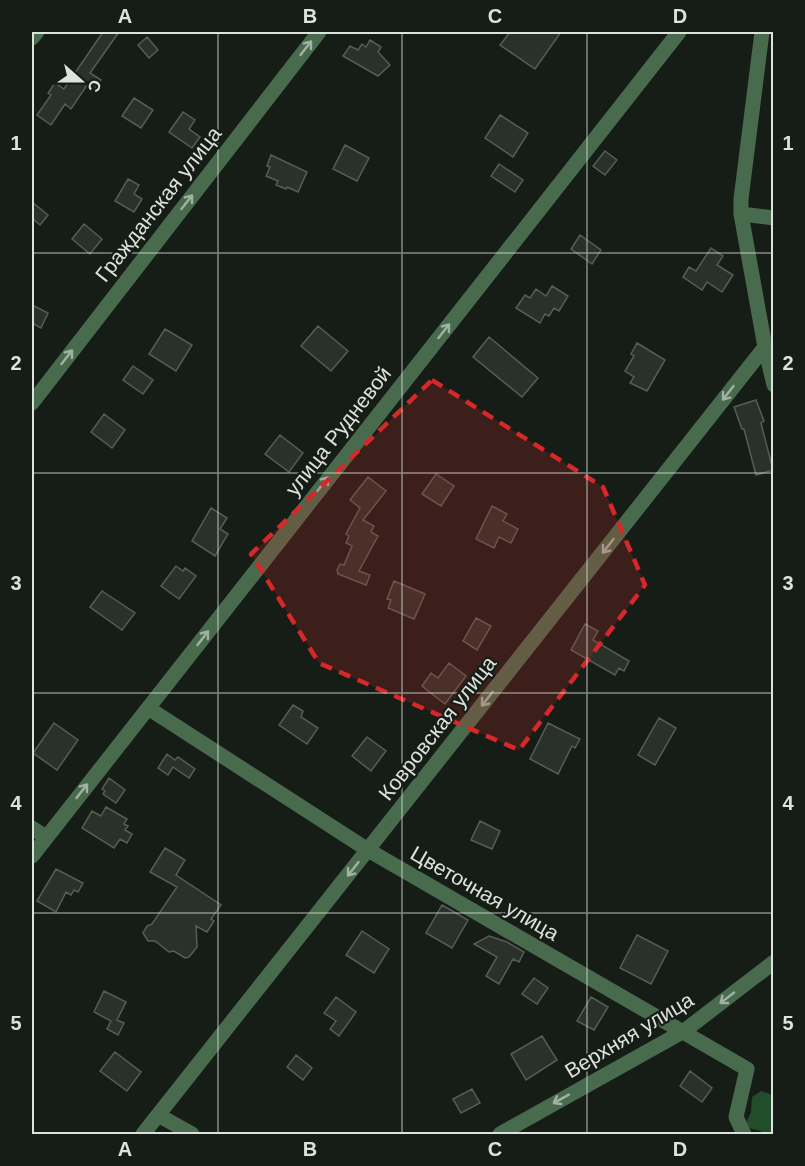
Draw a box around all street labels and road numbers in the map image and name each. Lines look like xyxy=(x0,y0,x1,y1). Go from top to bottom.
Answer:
street label: Гражданская улица xyxy=(90,122,226,286)
street label: улица Рудневой xyxy=(281,362,395,500)
street label: Ковровская улица xyxy=(374,651,500,804)
street label: Цветочная улица xyxy=(407,841,563,945)
street label: Верхняя улица xyxy=(561,988,698,1082)

